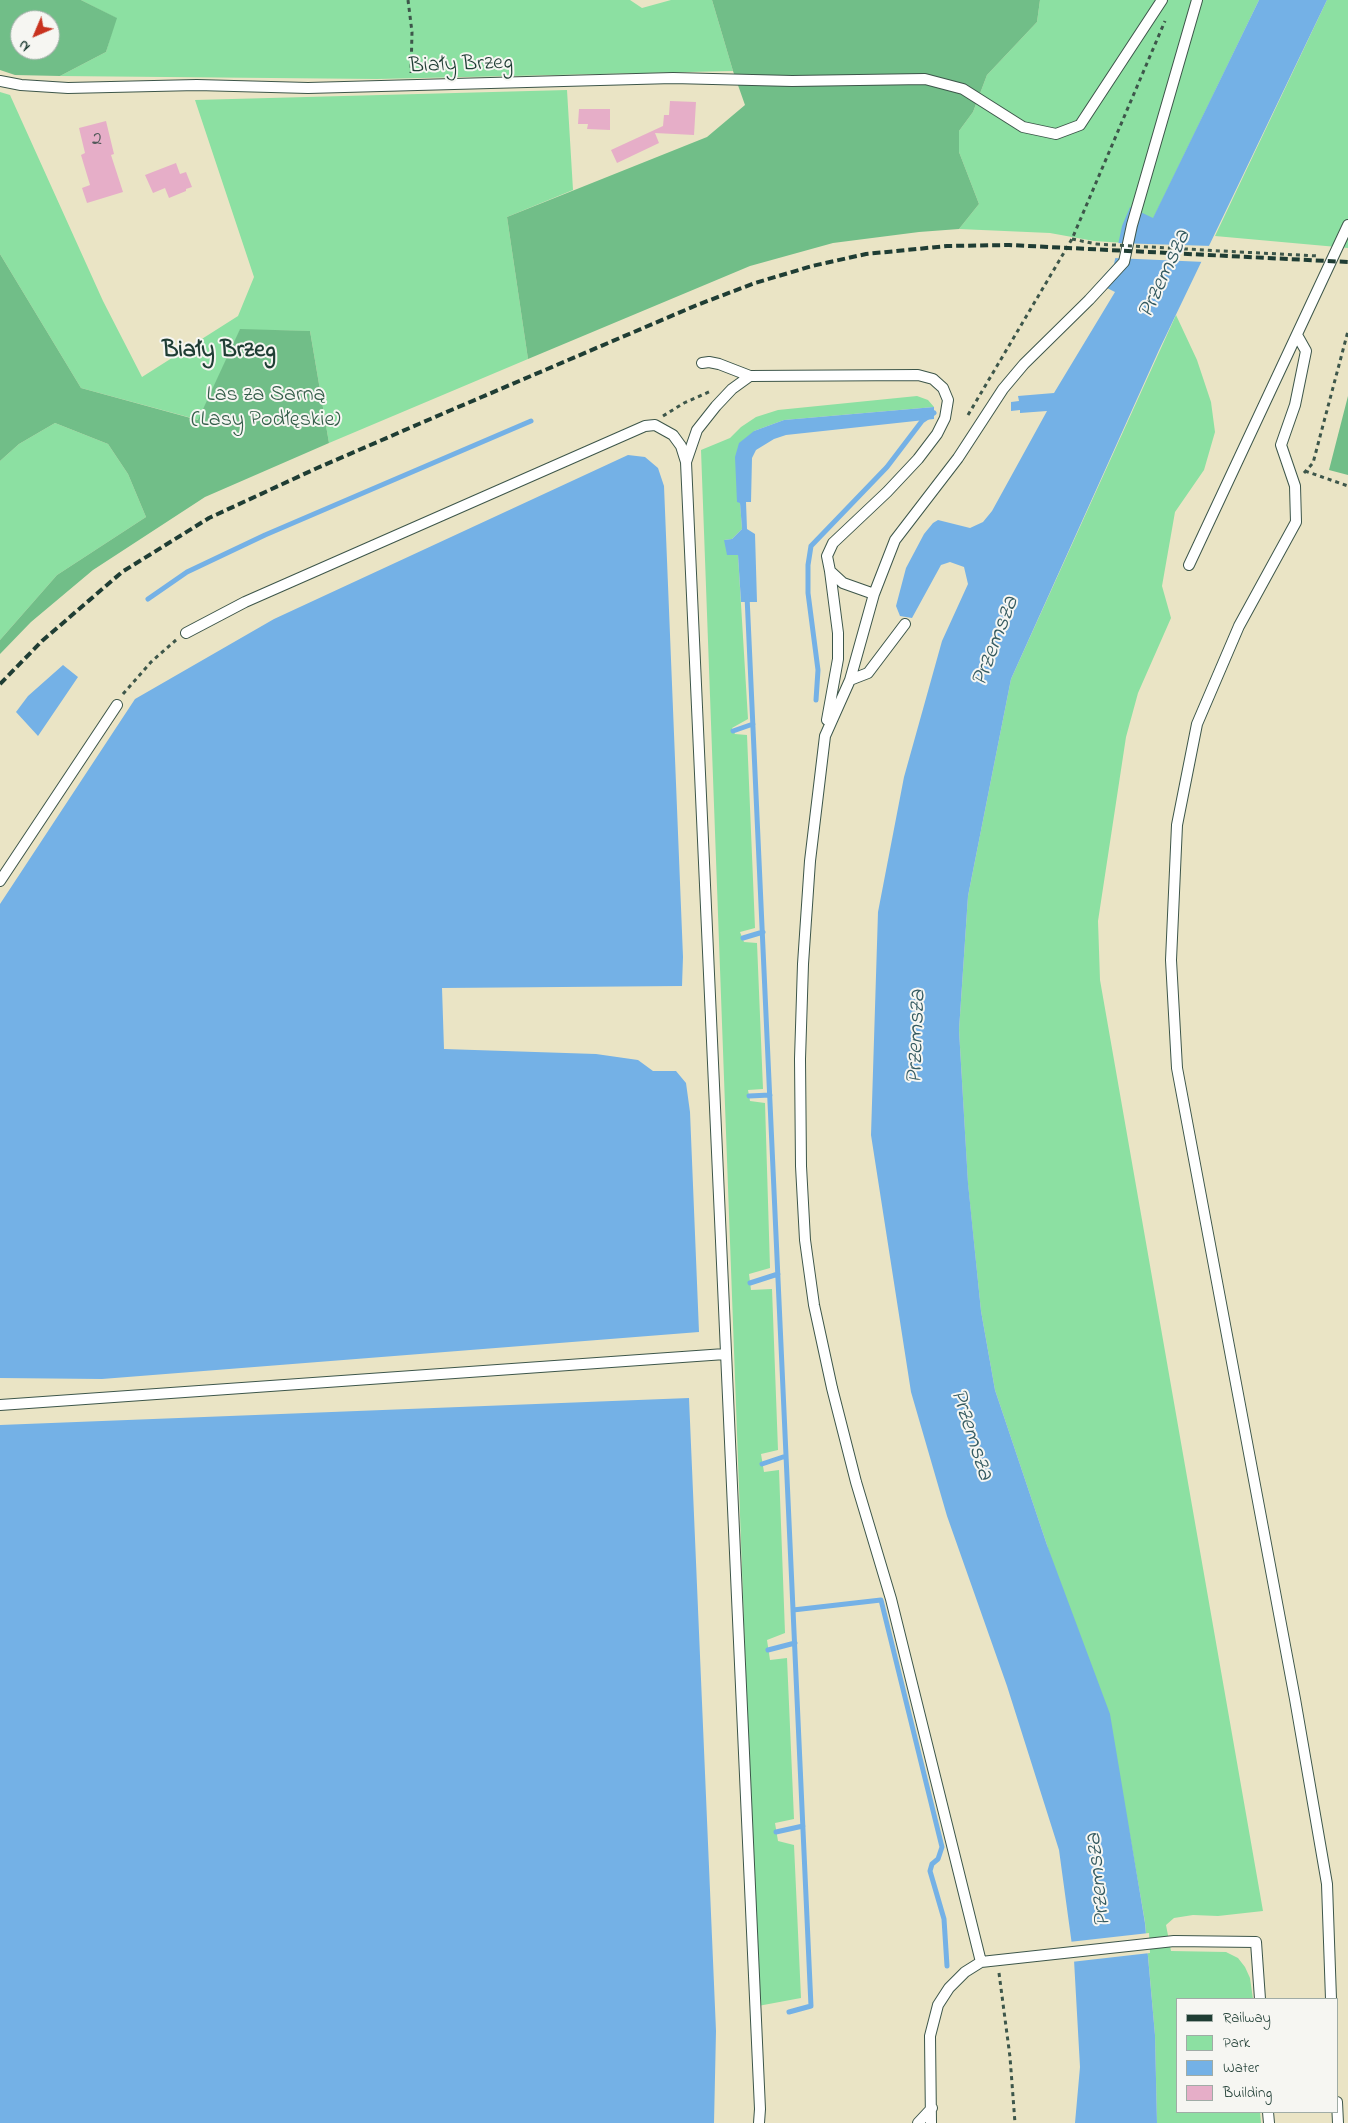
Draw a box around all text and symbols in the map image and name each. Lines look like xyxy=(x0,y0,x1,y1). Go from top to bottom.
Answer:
north arrow xyxy=(10,10,60,60)
text: N xyxy=(14,34,36,56)
street label: Biały Brzeg xyxy=(409,51,513,81)
house number: 2 xyxy=(92,129,102,153)
water label: Przemsza xyxy=(1133,226,1199,324)
district label: Biały Brzeg xyxy=(162,338,276,366)
park label: Las za Sarną (Lasy Podłęskie) xyxy=(191,383,341,434)
water label: Przemsza xyxy=(967,593,1027,691)
water label: Przemsza xyxy=(902,989,934,1085)
water label: Przemsza xyxy=(942,1386,998,1484)
water label: Przemsza xyxy=(1081,1831,1119,1929)
legend xyxy=(1176,1998,1338,2113)
text: Railway xyxy=(1223,2007,1271,2029)
text: Park xyxy=(1223,2032,1250,2054)
text: Water xyxy=(1223,2057,1259,2079)
text: Building xyxy=(1223,2082,1272,2104)

